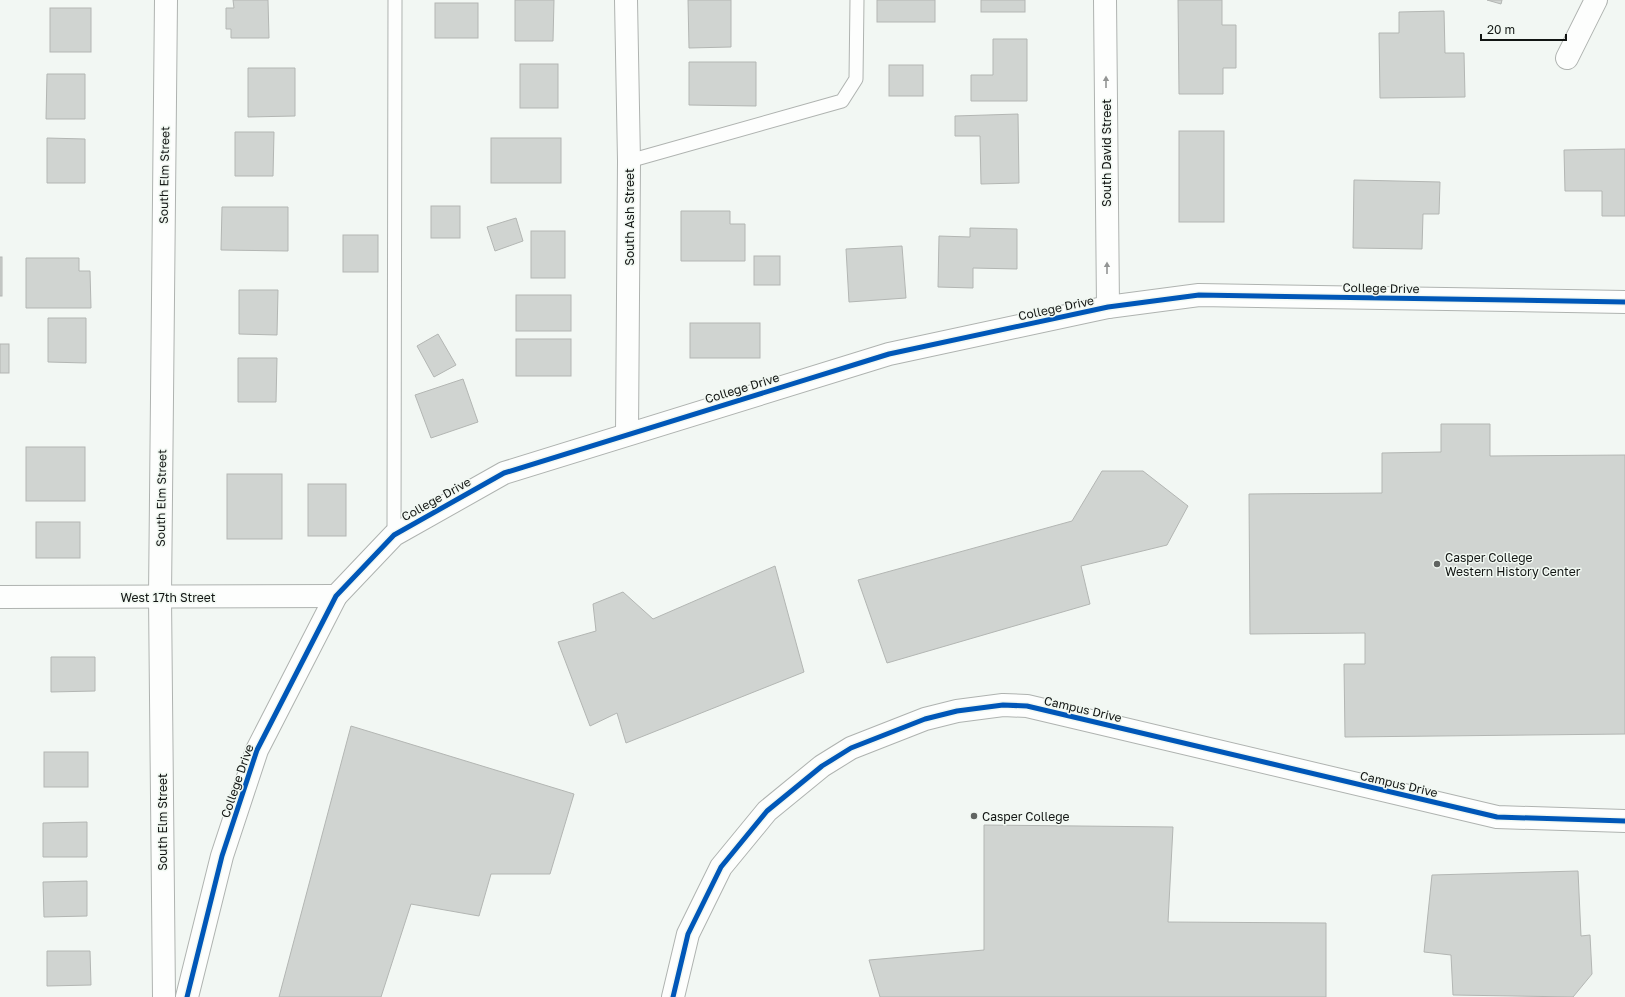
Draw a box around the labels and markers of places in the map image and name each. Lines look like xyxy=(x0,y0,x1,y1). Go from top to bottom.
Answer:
place label: Casper College Western History Center xyxy=(1445,550,1581,579)
marker: Casper College Western History Center xyxy=(1432,559,1442,569)
place label: Casper College xyxy=(982,809,1070,824)
marker: Casper College xyxy=(969,811,979,821)

